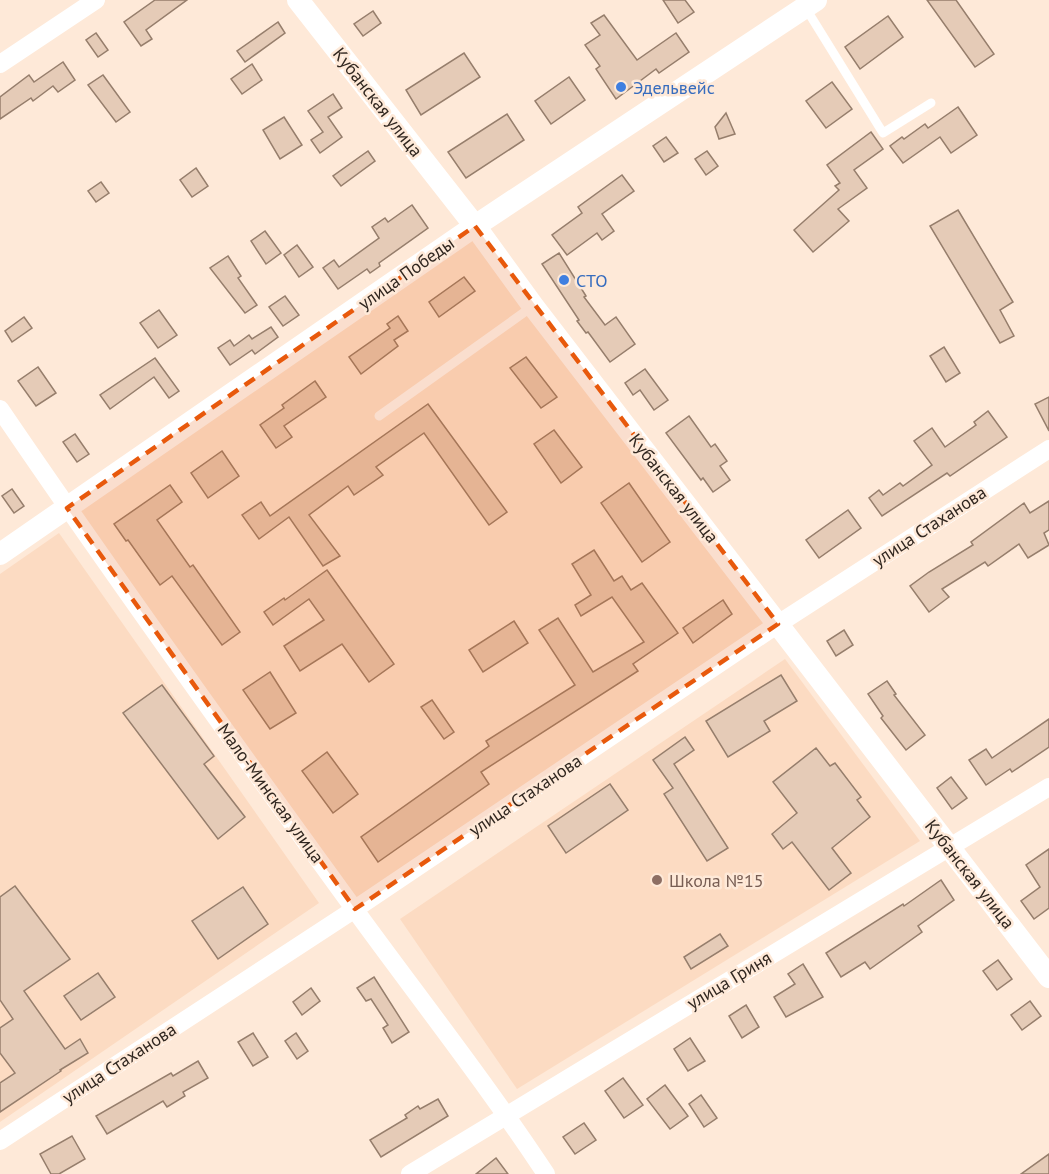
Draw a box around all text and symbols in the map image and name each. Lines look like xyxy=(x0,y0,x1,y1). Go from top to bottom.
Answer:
street label: Кубанская улица xyxy=(328,43,428,161)
place label: Эдельвейс xyxy=(633,76,715,99)
marker: Эдельвейс xyxy=(614,80,628,94)
street label: улица Победы xyxy=(353,231,459,315)
place label: СТО xyxy=(576,269,608,292)
marker: СТО xyxy=(557,273,571,287)
street label: Кубанская улица xyxy=(624,429,724,547)
street label: улица Стаханова xyxy=(868,481,990,571)
street label: Мало-Минская улица xyxy=(213,719,329,867)
street label: улица Стаханова xyxy=(464,749,586,841)
street label: Кубанская улица xyxy=(920,815,1020,933)
place label: Школа №15 xyxy=(669,869,764,892)
marker: Школа №15 xyxy=(650,873,664,887)
street label: улица Гриня xyxy=(683,946,775,1014)
street label: улица Стаханова xyxy=(58,1018,180,1108)

